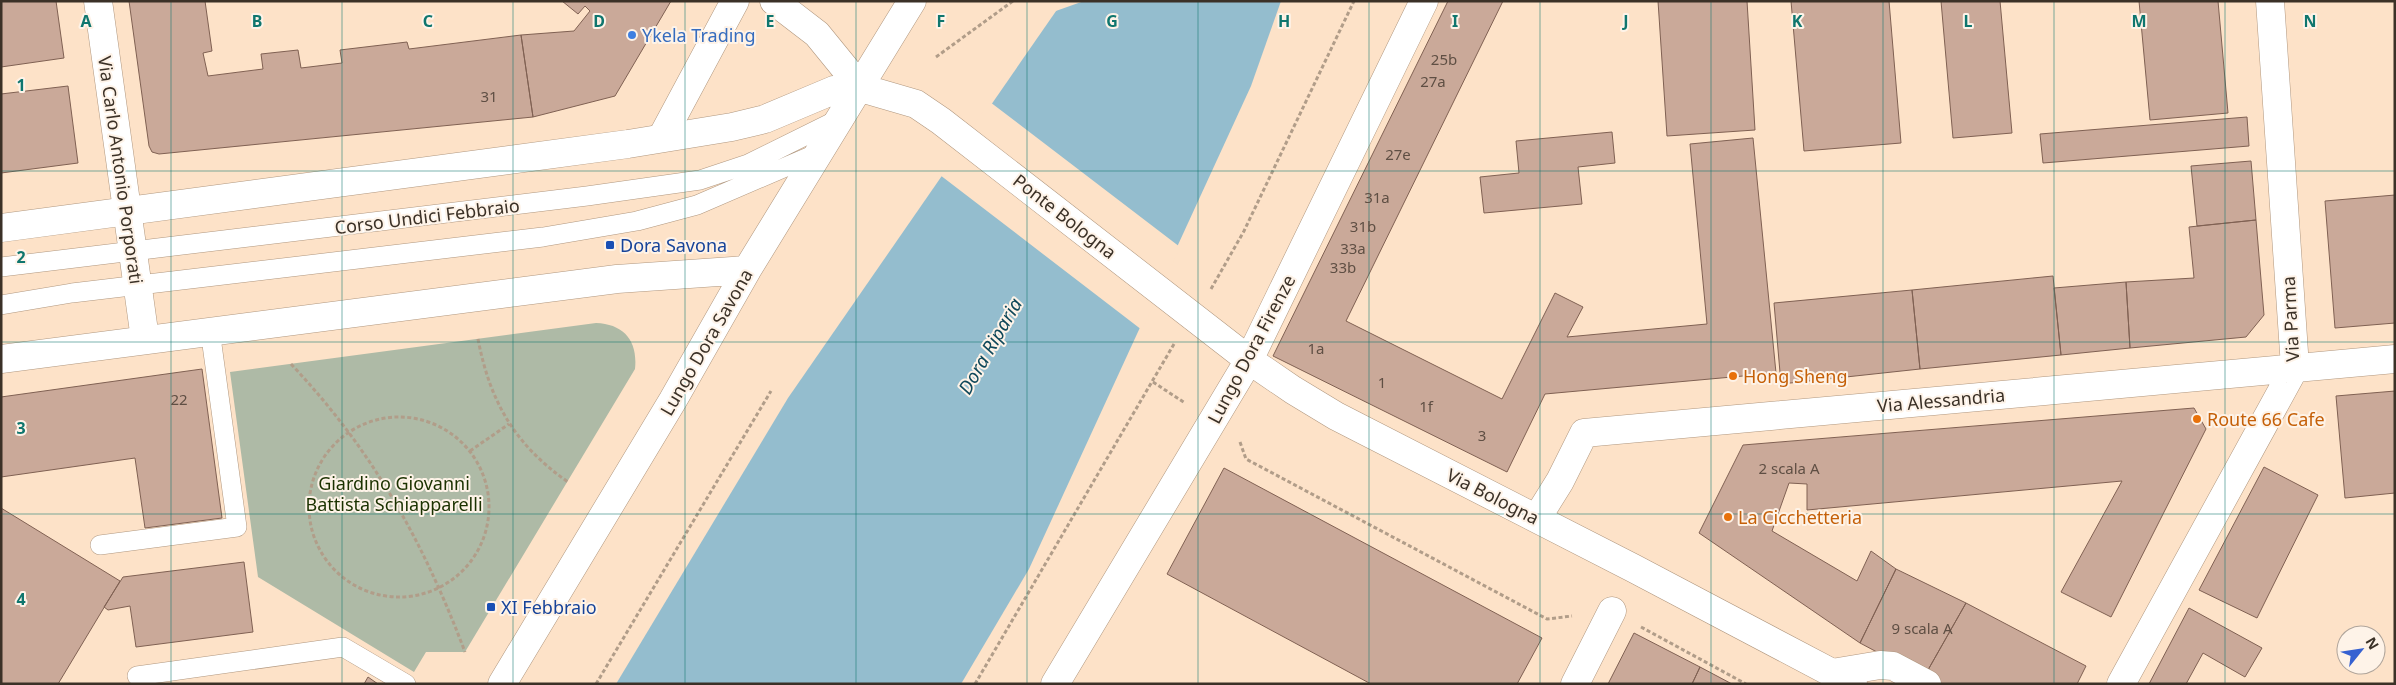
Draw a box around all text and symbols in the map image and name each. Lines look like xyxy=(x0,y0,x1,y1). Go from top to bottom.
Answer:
text: A xyxy=(80,10,92,32)
text: B xyxy=(252,10,262,32)
text: C xyxy=(423,10,433,32)
text: D xyxy=(593,10,605,32)
text: E xyxy=(766,10,775,32)
text: F xyxy=(937,10,945,32)
text: G xyxy=(1106,10,1118,32)
text: H xyxy=(1278,10,1290,32)
text: I xyxy=(1452,10,1458,32)
text: J xyxy=(1621,10,1629,32)
text: K xyxy=(1792,10,1803,32)
text: L xyxy=(1964,10,1973,32)
text: M xyxy=(2131,10,2147,32)
text: N xyxy=(2303,10,2317,32)
place label: Ykela Trading xyxy=(642,23,756,47)
marker: Ykela Trading xyxy=(626,29,638,41)
house number: 25b xyxy=(1431,49,1457,69)
street label: Via Carlo Antonio Porporati xyxy=(93,54,149,286)
house number: 27a xyxy=(1420,71,1446,91)
text: 1 xyxy=(16,74,26,96)
house number: 31 xyxy=(480,86,498,106)
house number: 27e xyxy=(1385,144,1411,164)
street label: Ponte Bologna xyxy=(1008,168,1122,264)
house number: 31a xyxy=(1364,187,1390,207)
street label: Corso Undici Febbraio xyxy=(333,193,521,239)
house number: 31b xyxy=(1350,216,1376,236)
place label: Dora Savona xyxy=(620,233,727,257)
house number: 33a xyxy=(1340,238,1366,258)
marker: Dora Savona xyxy=(604,239,616,251)
text: 2 xyxy=(16,246,26,268)
house number: 33b xyxy=(1330,257,1356,277)
street label: Lungo Dora Savona xyxy=(654,264,758,420)
street label: Lungo Dora Firenze xyxy=(1202,270,1300,428)
street label: Via Parma xyxy=(2276,276,2304,362)
water label: Dora Riparia xyxy=(952,293,1028,399)
house number: 1a xyxy=(1308,338,1325,358)
place label: Hong Sheng xyxy=(1743,364,1847,388)
marker: Hong Sheng xyxy=(1727,370,1739,382)
house number: 1 xyxy=(1378,372,1386,392)
street label: Via Alessandria xyxy=(1876,382,2006,418)
house number: 22 xyxy=(170,389,188,409)
house number: 1f xyxy=(1419,396,1434,416)
place label: Route 66 Cafe xyxy=(2207,407,2325,431)
marker: Route 66 Cafe xyxy=(2191,413,2203,425)
text: 3 xyxy=(16,417,26,439)
house number: 3 xyxy=(1478,425,1486,445)
house number: 2 scala A xyxy=(1758,458,1820,478)
street label: Via Bologna xyxy=(1443,462,1543,530)
park label: Giardino Giovanni Battista Schiapparelli xyxy=(305,471,483,516)
place label: La Cicchetteria xyxy=(1738,505,1862,529)
marker: La Cicchetteria xyxy=(1722,511,1734,523)
text: 4 xyxy=(16,588,26,610)
place label: XI Febbraio xyxy=(501,595,597,619)
marker: XI Febbraio xyxy=(485,601,497,613)
house number: 9 scala A xyxy=(1891,618,1953,638)
north arrow xyxy=(2336,625,2386,675)
text: N xyxy=(2362,634,2384,653)

